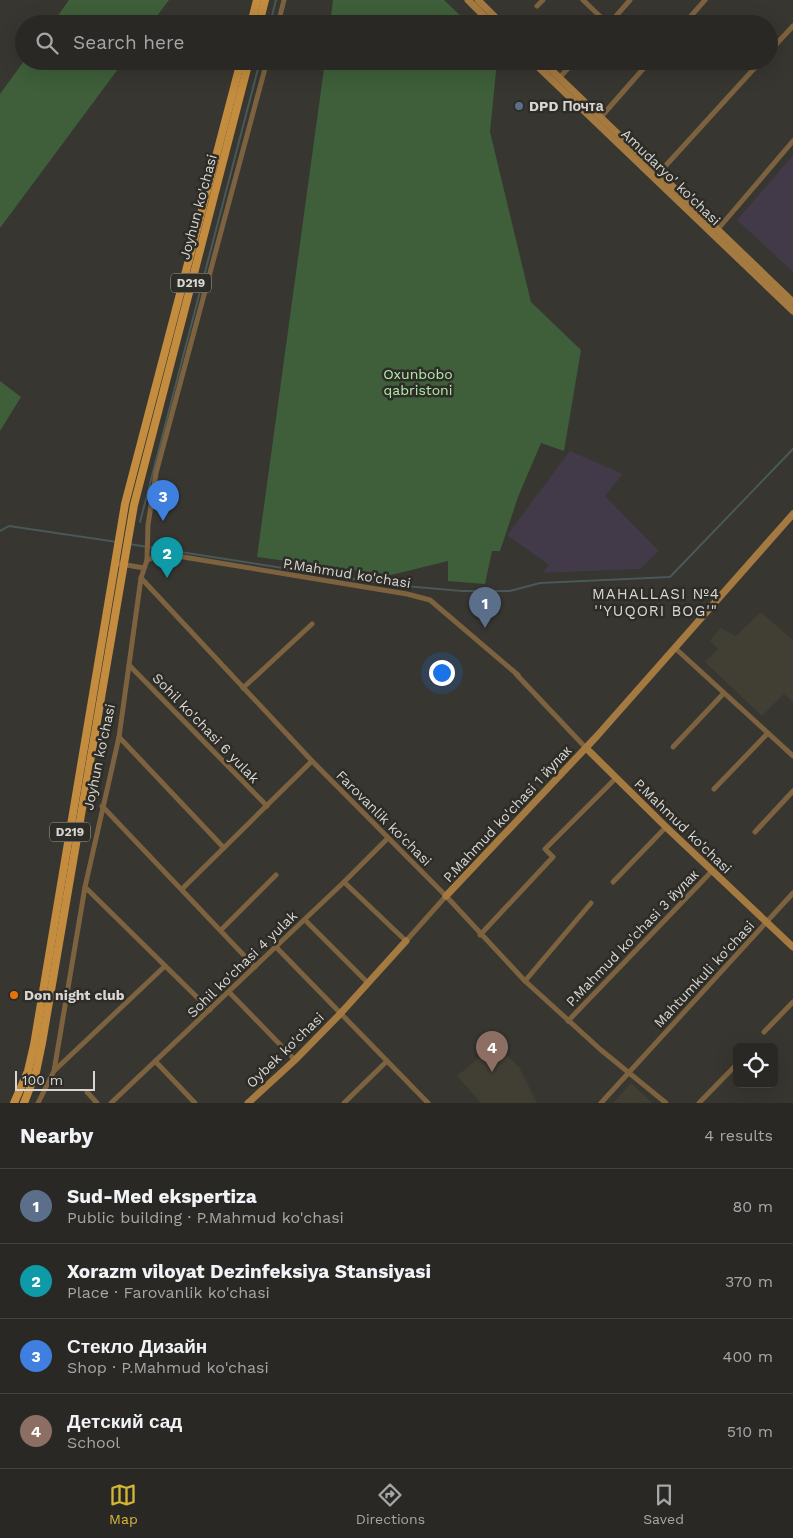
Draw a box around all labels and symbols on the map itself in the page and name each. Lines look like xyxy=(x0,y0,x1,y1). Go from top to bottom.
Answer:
place label: DPD Почта xyxy=(529,98,604,114)
marker: DPD Почта xyxy=(513,100,525,112)
street label: Amudaryo' ko'chasi xyxy=(618,126,724,228)
street label: Joyhun ko'chasi xyxy=(176,153,220,261)
road number: D219 xyxy=(171,274,211,292)
park label: Oxunbobo qabristoni xyxy=(383,366,453,398)
pin: 3 xyxy=(147,480,179,521)
pin: 2 xyxy=(151,537,183,578)
street label: P.Mahmud ko'chasi xyxy=(282,555,412,591)
district label: MAHALLASI №4 ''YUQORI BOG'" xyxy=(592,585,720,620)
pin: 1 xyxy=(469,587,501,628)
your location xyxy=(429,660,455,686)
street label: Sohil ko'chasi 6 yulak xyxy=(149,670,263,786)
street label: Joyhun ko'chasi xyxy=(80,702,118,812)
street label: P.Mahmud ko'chasi 1 йулак xyxy=(440,742,575,885)
street label: Farovanlik ko'chasi xyxy=(333,767,435,869)
street label: P.Mahmud ko'chasi xyxy=(631,775,735,877)
road number: D219 xyxy=(50,822,90,842)
street label: P.Mahmud ko'chasi 3 йулак xyxy=(563,866,702,1009)
street label: Sohil ko'chasi 4 yulak xyxy=(184,907,300,1021)
street label: Mahtumkuli ko'chasi xyxy=(650,917,758,1031)
place label: Don night club xyxy=(24,987,125,1003)
marker: Don night club xyxy=(8,989,20,1001)
street label: Oybek ko'chasi xyxy=(243,1009,327,1091)
pin: 4 xyxy=(476,1031,508,1072)
scale bar xyxy=(15,1068,95,1091)

